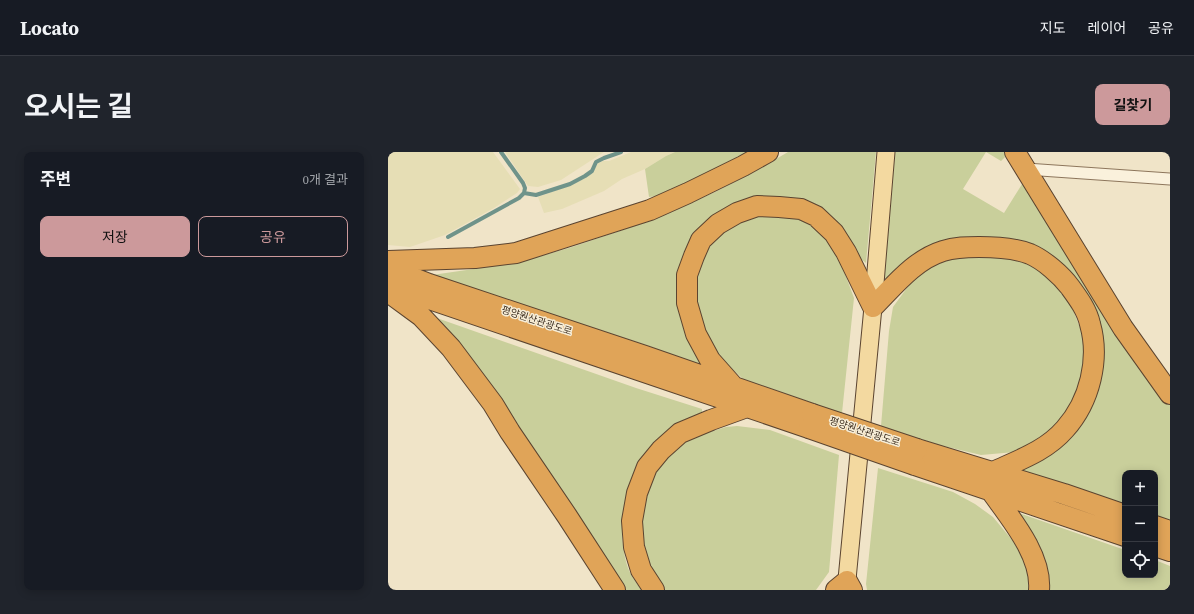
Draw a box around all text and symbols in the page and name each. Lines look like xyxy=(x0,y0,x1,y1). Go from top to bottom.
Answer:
text: Locato xyxy=(20,15,79,41)
text: 지도 xyxy=(1040,18,1066,38)
text: 레이어 xyxy=(1088,18,1126,38)
text: 공유 xyxy=(1148,18,1174,38)
button: 길찾기 xyxy=(1095,84,1170,125)
text: 오시는 길 xyxy=(24,87,133,125)
text: 주변 xyxy=(40,167,71,191)
text: 0개 결과 xyxy=(303,171,348,188)
button: 저장 xyxy=(40,216,190,257)
button: 공유 xyxy=(198,216,348,257)
street label: 평양원산관광도로 xyxy=(500,303,574,338)
street label: 평양원산관광도로 xyxy=(828,414,902,449)
map controls xyxy=(1122,470,1158,578)
button: + xyxy=(1122,470,1158,506)
button: − xyxy=(1122,506,1158,542)
button: locate xyxy=(1122,542,1158,578)

